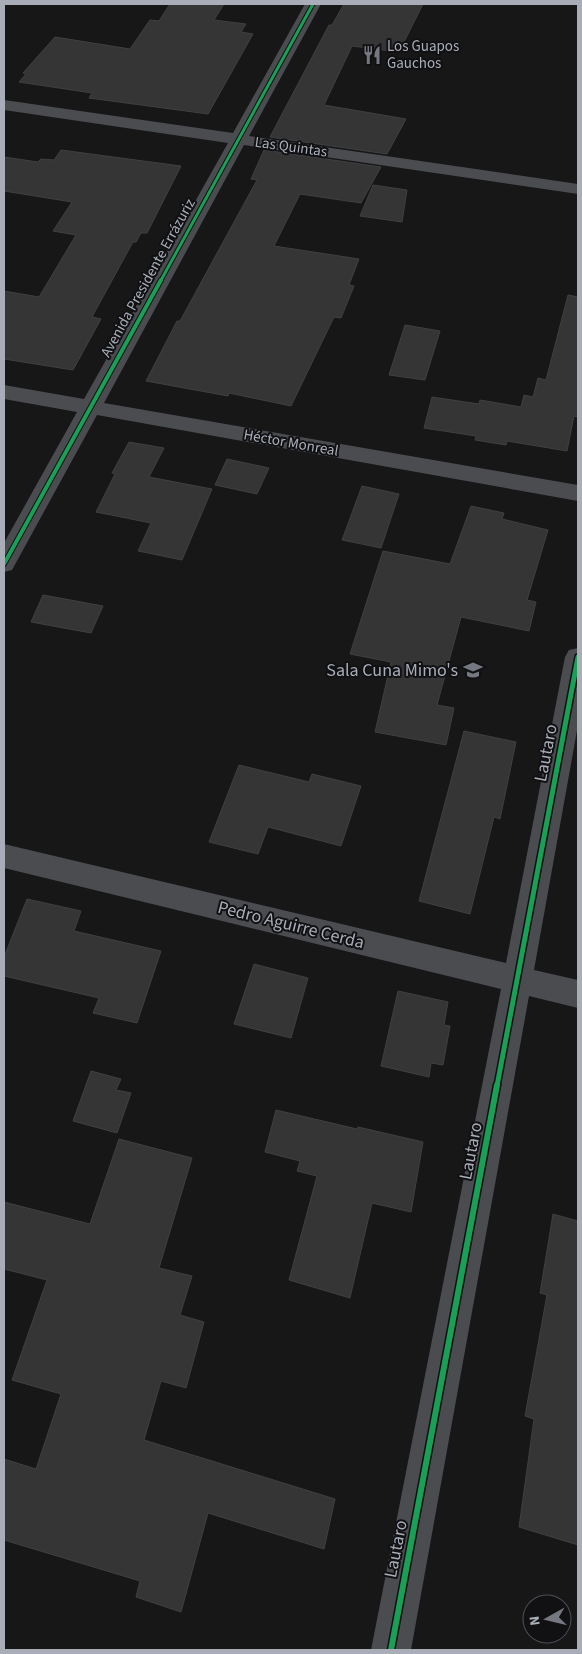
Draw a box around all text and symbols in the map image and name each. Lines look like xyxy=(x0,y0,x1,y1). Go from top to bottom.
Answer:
place label: Los Guapos Gauchos xyxy=(387,36,459,74)
restaurant icon: Los Guapos Gauchos xyxy=(361,44,383,66)
street label: Las Quintas xyxy=(254,132,328,162)
street label: Avenida Presidente Errázuriz xyxy=(96,195,200,361)
street label: Héctor Monreal xyxy=(242,424,340,462)
place label: Sala Cuna Mimo's xyxy=(326,658,458,683)
school or university icon: Sala Cuna Mimo's xyxy=(462,659,484,681)
street label: Lautaro xyxy=(528,722,564,784)
street label: Pedro Aguirre Cerda xyxy=(215,895,367,955)
street label: Lautaro xyxy=(453,1120,489,1182)
street label: Lautaro xyxy=(378,1518,414,1580)
north arrow xyxy=(522,1594,572,1644)
text: N xyxy=(525,1615,546,1627)

